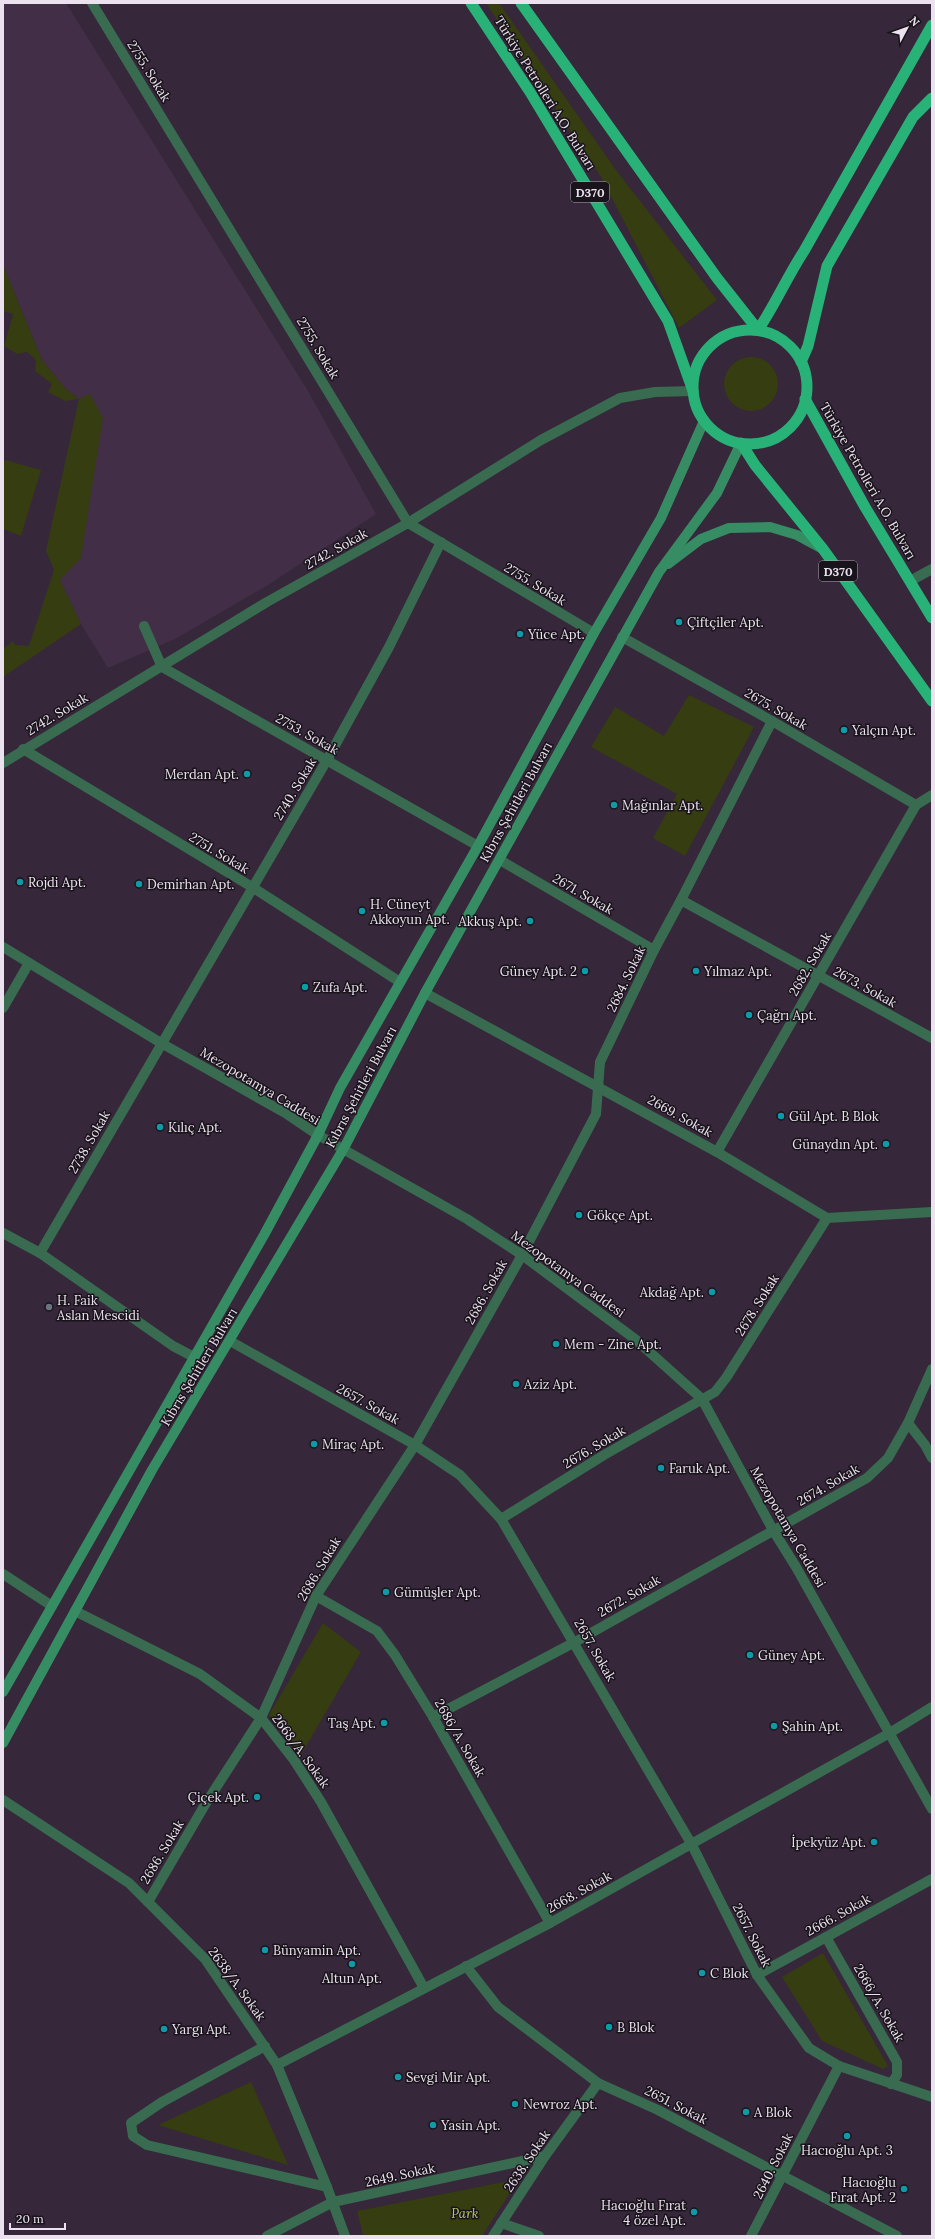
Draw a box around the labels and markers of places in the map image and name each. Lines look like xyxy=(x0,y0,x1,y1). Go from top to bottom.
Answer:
place label: Çiftçiler Apt. xyxy=(687,614,764,631)
marker: Çiftçiler Apt. xyxy=(674,617,684,627)
place label: Yüce Apt. xyxy=(527,626,585,643)
marker: Yüce Apt. xyxy=(515,629,525,639)
place label: Yalçın Apt. xyxy=(851,722,916,739)
marker: Yalçın Apt. xyxy=(839,725,849,735)
place label: Merdan Apt. xyxy=(165,766,239,783)
marker: Merdan Apt. xyxy=(242,769,252,779)
place label: Mağınlar Apt. xyxy=(622,797,703,814)
marker: Mağınlar Apt. xyxy=(609,800,619,810)
place label: Rojdi Apt. xyxy=(28,874,86,891)
place label: Demirhan Apt. xyxy=(147,876,235,893)
marker: Rojdi Apt. xyxy=(15,877,25,887)
marker: Demirhan Apt. xyxy=(134,879,144,889)
place label: H. Cüneyt Akkoyun Apt. xyxy=(369,896,450,928)
marker: H. Cüneyt Akkoyun Apt. xyxy=(357,906,367,916)
place label: Akkuş Apt. xyxy=(458,913,522,930)
marker: Akkuş Apt. xyxy=(525,916,535,926)
place label: Güney Apt. 2 xyxy=(500,963,577,980)
place label: Yılmaz Apt. xyxy=(703,963,772,980)
marker: Güney Apt. 2 xyxy=(580,966,590,976)
marker: Yılmaz Apt. xyxy=(691,966,701,976)
place label: Zufa Apt. xyxy=(313,979,367,996)
marker: Zufa Apt. xyxy=(300,982,310,992)
place label: Çağrı Apt. xyxy=(757,1007,817,1024)
marker: Çağrı Apt. xyxy=(744,1010,754,1020)
place label: Gül Apt. B Blok xyxy=(789,1108,879,1125)
marker: Gül Apt. B Blok xyxy=(776,1111,786,1121)
place label: Kılıç Apt. xyxy=(168,1119,222,1136)
marker: Kılıç Apt. xyxy=(155,1122,165,1132)
place label: Günaydın Apt. xyxy=(792,1136,878,1153)
marker: Günaydın Apt. xyxy=(881,1139,891,1149)
place label: Gökçe Apt. xyxy=(587,1207,653,1224)
marker: Gökçe Apt. xyxy=(574,1210,584,1220)
place label: Akdağ Apt. xyxy=(639,1284,704,1301)
marker: Akdağ Apt. xyxy=(707,1287,717,1297)
place label: H. Faik Aslan Mescidi xyxy=(56,1292,140,1324)
marker: H. Faik Aslan Mescidi xyxy=(44,1302,54,1312)
place label: Mem - Zine Apt. xyxy=(564,1336,662,1353)
marker: Mem - Zine Apt. xyxy=(551,1339,561,1349)
place label: Aziz Apt. xyxy=(523,1376,577,1393)
marker: Aziz Apt. xyxy=(511,1379,521,1389)
place label: Miraç Apt. xyxy=(322,1436,384,1453)
marker: Miraç Apt. xyxy=(309,1439,319,1449)
place label: Faruk Apt. xyxy=(669,1460,730,1477)
marker: Faruk Apt. xyxy=(656,1463,666,1473)
place label: Gümüşler Apt. xyxy=(394,1584,481,1601)
marker: Gümüşler Apt. xyxy=(381,1587,391,1597)
place label: Güney Apt. xyxy=(758,1647,825,1664)
marker: Güney Apt. xyxy=(745,1650,755,1660)
place label: Taş Apt. xyxy=(328,1715,376,1732)
marker: Taş Apt. xyxy=(379,1718,389,1728)
place label: Şahin Apt. xyxy=(782,1718,843,1735)
marker: Şahin Apt. xyxy=(769,1721,779,1731)
place label: Çiçek Apt. xyxy=(188,1789,249,1806)
marker: Çiçek Apt. xyxy=(252,1792,262,1802)
place label: İpekyüz Apt. xyxy=(791,1834,866,1851)
marker: İpekyüz Apt. xyxy=(869,1837,879,1847)
place label: Bünyamin Apt. xyxy=(273,1942,361,1959)
marker: Bünyamin Apt. xyxy=(260,1945,270,1955)
marker: Altun Apt. xyxy=(347,1959,357,1969)
place label: C Blok xyxy=(710,1965,749,1982)
marker: C Blok xyxy=(697,1968,707,1978)
place label: Altun Apt. xyxy=(321,1970,382,1987)
place label: B Blok xyxy=(617,2019,655,2036)
place label: Yargı Apt. xyxy=(171,2021,231,2038)
marker: B Blok xyxy=(604,2022,614,2032)
marker: Yargı Apt. xyxy=(159,2024,169,2034)
place label: Sevgi Mir Apt. xyxy=(406,2069,490,2086)
marker: Sevgi Mir Apt. xyxy=(393,2072,403,2082)
place label: Newroz Apt. xyxy=(523,2096,598,2113)
marker: Newroz Apt. xyxy=(510,2099,520,2109)
place label: A Blok xyxy=(753,2104,792,2121)
marker: A Blok xyxy=(741,2107,751,2117)
place label: Yasin Apt. xyxy=(440,2117,500,2134)
marker: Yasin Apt. xyxy=(428,2120,438,2130)
marker: Hacıoğlu Apt. 3 xyxy=(842,2131,852,2141)
place label: Hacıoğlu Apt. 3 xyxy=(801,2142,893,2159)
place label: Hacıoğlu Fırat Apt. 2 xyxy=(830,2174,896,2206)
marker: Hacıoğlu Fırat Apt. 2 xyxy=(899,2184,909,2194)
place label: Hacıoğlu Fırat 4 özel Apt. xyxy=(601,2197,686,2229)
marker: Hacıoğlu Fırat 4 özel Apt. xyxy=(689,2207,699,2217)

